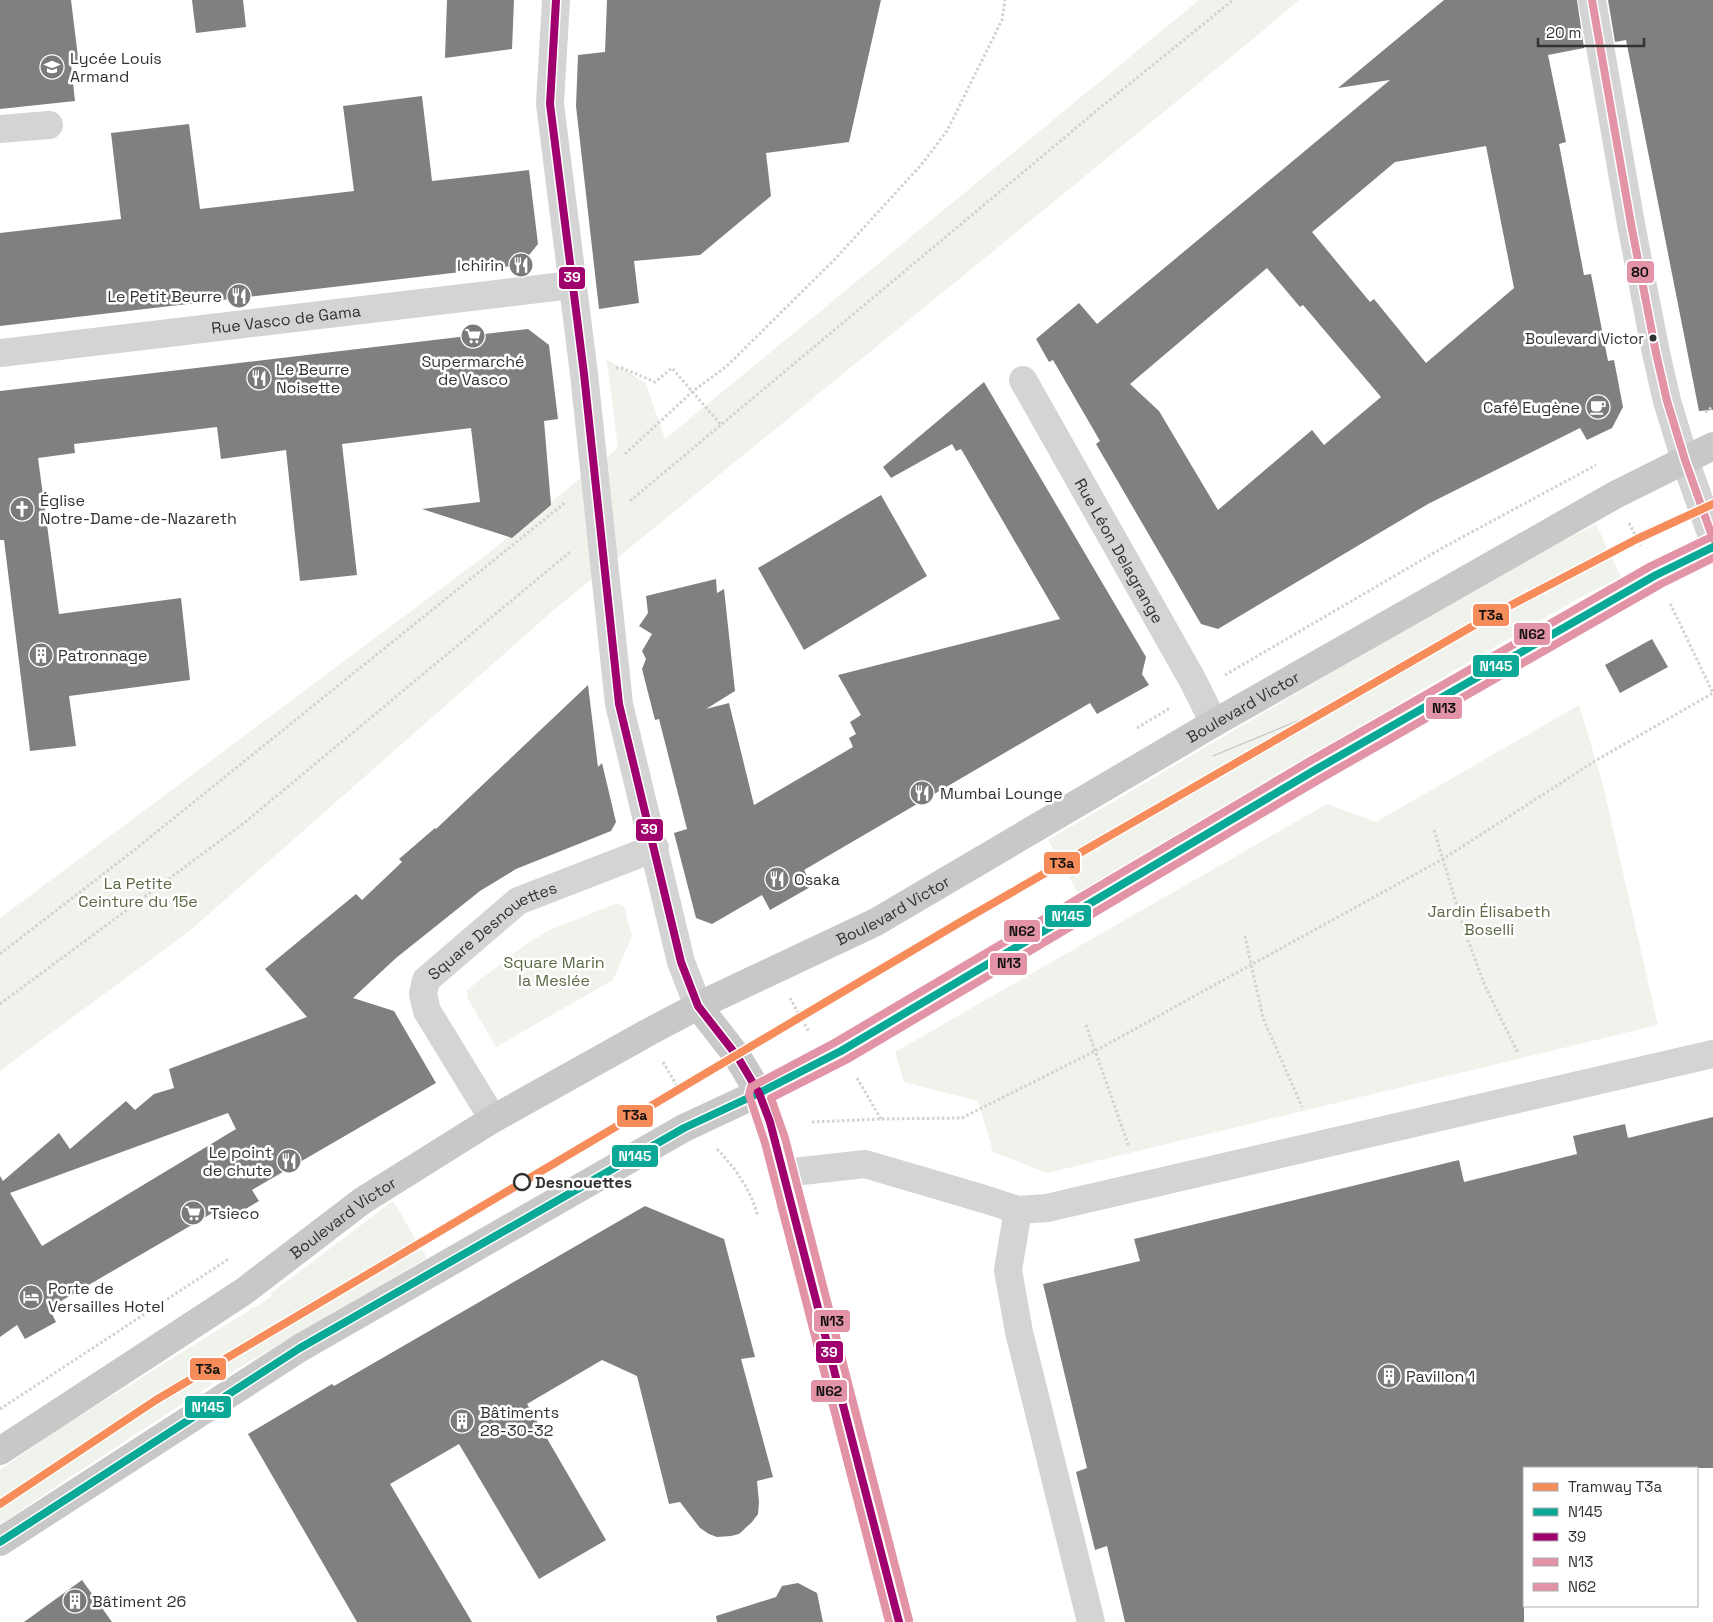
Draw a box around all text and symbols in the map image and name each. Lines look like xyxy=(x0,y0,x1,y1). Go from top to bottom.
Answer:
scale bar xyxy=(1538,15,1644,47)
text: 20 m xyxy=(1546,23,1581,42)
place label: Lycée Louis Armand xyxy=(70,48,162,87)
school or university icon: Lycée Louis Armand xyxy=(39,54,65,80)
restaurant icon: Ichirin xyxy=(508,252,534,278)
place label: Ichirin xyxy=(457,255,504,276)
line badge: 80 xyxy=(1626,260,1655,284)
text: 80 xyxy=(1631,263,1649,281)
line badge: 39 xyxy=(558,266,586,290)
text: 39 xyxy=(563,268,581,286)
restaurant icon: Le Petit Beurre xyxy=(226,283,252,309)
place label: Le Petit Beurre xyxy=(107,286,222,307)
street label: Rue Vasco de Gama xyxy=(210,300,362,338)
supermarket icon: Supermarché de Vasco xyxy=(460,323,486,349)
place label: Boulevard Victor xyxy=(1525,329,1644,348)
marker: Boulevard Victor xyxy=(1648,333,1658,343)
place label: Supermarché de Vasco xyxy=(422,351,524,390)
place label: Le Beurre Noisette xyxy=(276,359,349,398)
restaurant icon: Le Beurre Noisette xyxy=(246,365,272,391)
cafe icon: Café Eugène xyxy=(1585,394,1611,420)
place label: Café Eugène xyxy=(1483,397,1580,418)
street label: Rue Léon Delagrange xyxy=(1070,474,1169,627)
place label: Église Notre-Dame-de-Nazareth xyxy=(40,490,237,529)
church icon: Église Notre-Dame-de-Nazareth xyxy=(9,496,35,522)
line badge: T3a xyxy=(1472,603,1510,627)
text: T3a xyxy=(1479,606,1503,624)
line badge: N62 xyxy=(1513,622,1551,646)
text: N62 xyxy=(1519,625,1545,643)
building icon: Patronnage xyxy=(28,642,54,668)
place label: Patronnage xyxy=(58,645,147,666)
line badge: N145 xyxy=(1472,654,1520,678)
text: N145 xyxy=(1479,657,1513,675)
street label: Boulevard Victor xyxy=(1182,666,1303,747)
line badge: N13 xyxy=(1425,696,1463,720)
text: N13 xyxy=(1432,699,1456,717)
restaurant icon: Mumbai Lounge xyxy=(909,780,935,806)
place label: Mumbai Lounge xyxy=(940,783,1063,804)
line badge: 39 xyxy=(635,818,664,842)
text: 39 xyxy=(640,820,658,838)
line badge: T3a xyxy=(1043,851,1081,875)
text: T3a xyxy=(1050,854,1074,872)
restaurant icon: Osaka xyxy=(764,866,790,892)
place label: Osaka xyxy=(794,869,840,890)
street label: Boulevard Victor xyxy=(832,870,954,950)
park label: La Petite Ceinture du 15e xyxy=(78,873,198,912)
street label: Square Desnouettes xyxy=(423,877,560,984)
park label: Jardin Élisabeth Boselli xyxy=(1427,901,1551,940)
line badge: N145 xyxy=(1044,904,1092,928)
text: N145 xyxy=(1051,907,1085,925)
line badge: N62 xyxy=(1003,919,1041,943)
text: N62 xyxy=(1009,922,1035,940)
park label: Square Marin la Meslée xyxy=(503,952,605,991)
line badge: N13 xyxy=(989,952,1028,976)
text: N13 xyxy=(997,954,1021,972)
line badge: T3a xyxy=(616,1104,654,1128)
text: T3a xyxy=(623,1106,647,1124)
place label: Le point de chute xyxy=(203,1142,272,1181)
line badge: N145 xyxy=(611,1144,659,1168)
text: N145 xyxy=(618,1147,652,1165)
restaurant icon: Le point de chute xyxy=(276,1148,302,1174)
street label: Boulevard Victor xyxy=(285,1172,400,1263)
place label: Desnouettes xyxy=(535,1172,632,1193)
marker: Desnouettes xyxy=(513,1173,531,1191)
supermarket icon: Tsieco xyxy=(180,1200,206,1226)
place label: Tsieco xyxy=(210,1203,259,1224)
place label: Porte de Versailles Hotel xyxy=(48,1278,165,1317)
hotel icon: Porte de Versailles Hotel xyxy=(18,1284,44,1310)
line badge: N13 xyxy=(813,1309,851,1333)
text: N13 xyxy=(820,1312,844,1330)
line badge: 39 xyxy=(815,1340,844,1364)
text: 39 xyxy=(820,1343,838,1361)
line badge: T3a xyxy=(189,1357,227,1381)
text: T3a xyxy=(196,1360,220,1378)
building icon: Pavillon 1 xyxy=(1376,1363,1402,1389)
place label: Pavillon 1 xyxy=(1406,1366,1475,1387)
line badge: N62 xyxy=(810,1379,848,1403)
text: N62 xyxy=(816,1382,842,1400)
line badge: N145 xyxy=(184,1395,232,1419)
text: N145 xyxy=(191,1398,225,1416)
place label: Bâtiments 28-30-32 xyxy=(480,1402,559,1441)
building icon: Bâtiments 28-30-32 xyxy=(449,1408,475,1434)
legend xyxy=(1523,1467,1698,1607)
text: Tramway T3a xyxy=(1568,1477,1662,1496)
text: N145 xyxy=(1568,1502,1603,1521)
text: 39 xyxy=(1568,1527,1586,1546)
text: N13 xyxy=(1568,1552,1593,1571)
text: N62 xyxy=(1568,1577,1596,1596)
building icon: Bâtiment 26 xyxy=(62,1588,88,1614)
place label: Bâtiment 26 xyxy=(92,1591,186,1612)

